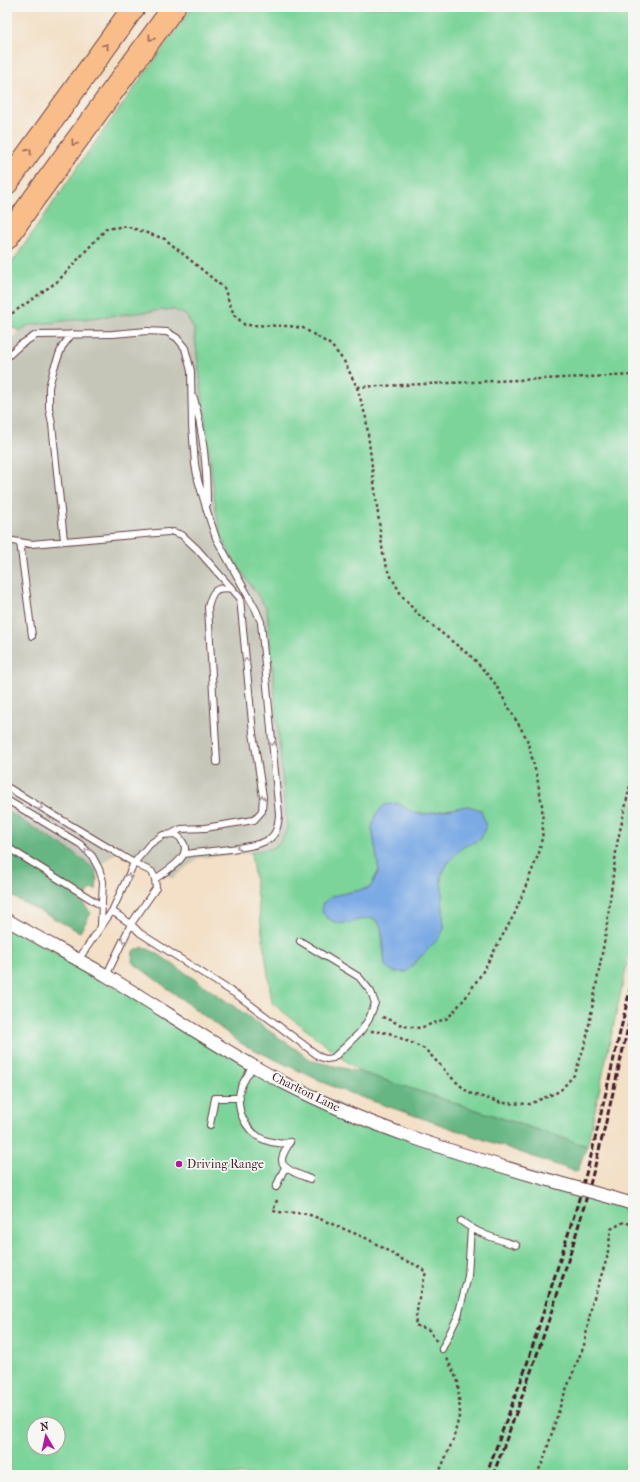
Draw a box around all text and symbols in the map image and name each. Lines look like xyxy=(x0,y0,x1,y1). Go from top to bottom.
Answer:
one-way arrow xyxy=(149,34,156,41)
one-way arrow xyxy=(101,43,108,50)
one-way arrow xyxy=(72,139,79,146)
one-way arrow xyxy=(24,149,31,156)
one-way arrow xyxy=(242,658,251,664)
one-way arrow xyxy=(267,740,276,746)
one-way arrow xyxy=(258,795,266,801)
one-way arrow xyxy=(36,803,43,810)
one-way arrow xyxy=(236,842,242,851)
one-way arrow xyxy=(84,848,91,856)
one-way arrow xyxy=(123,873,131,880)
one-way arrow xyxy=(121,936,129,943)
street label: Charlton Lane xyxy=(270,1069,342,1115)
place label: Driving Range xyxy=(187,1157,264,1171)
marker: Driving Range xyxy=(174,1159,184,1169)
north arrow xyxy=(26,1416,66,1456)
text: N xyxy=(39,1419,50,1434)

